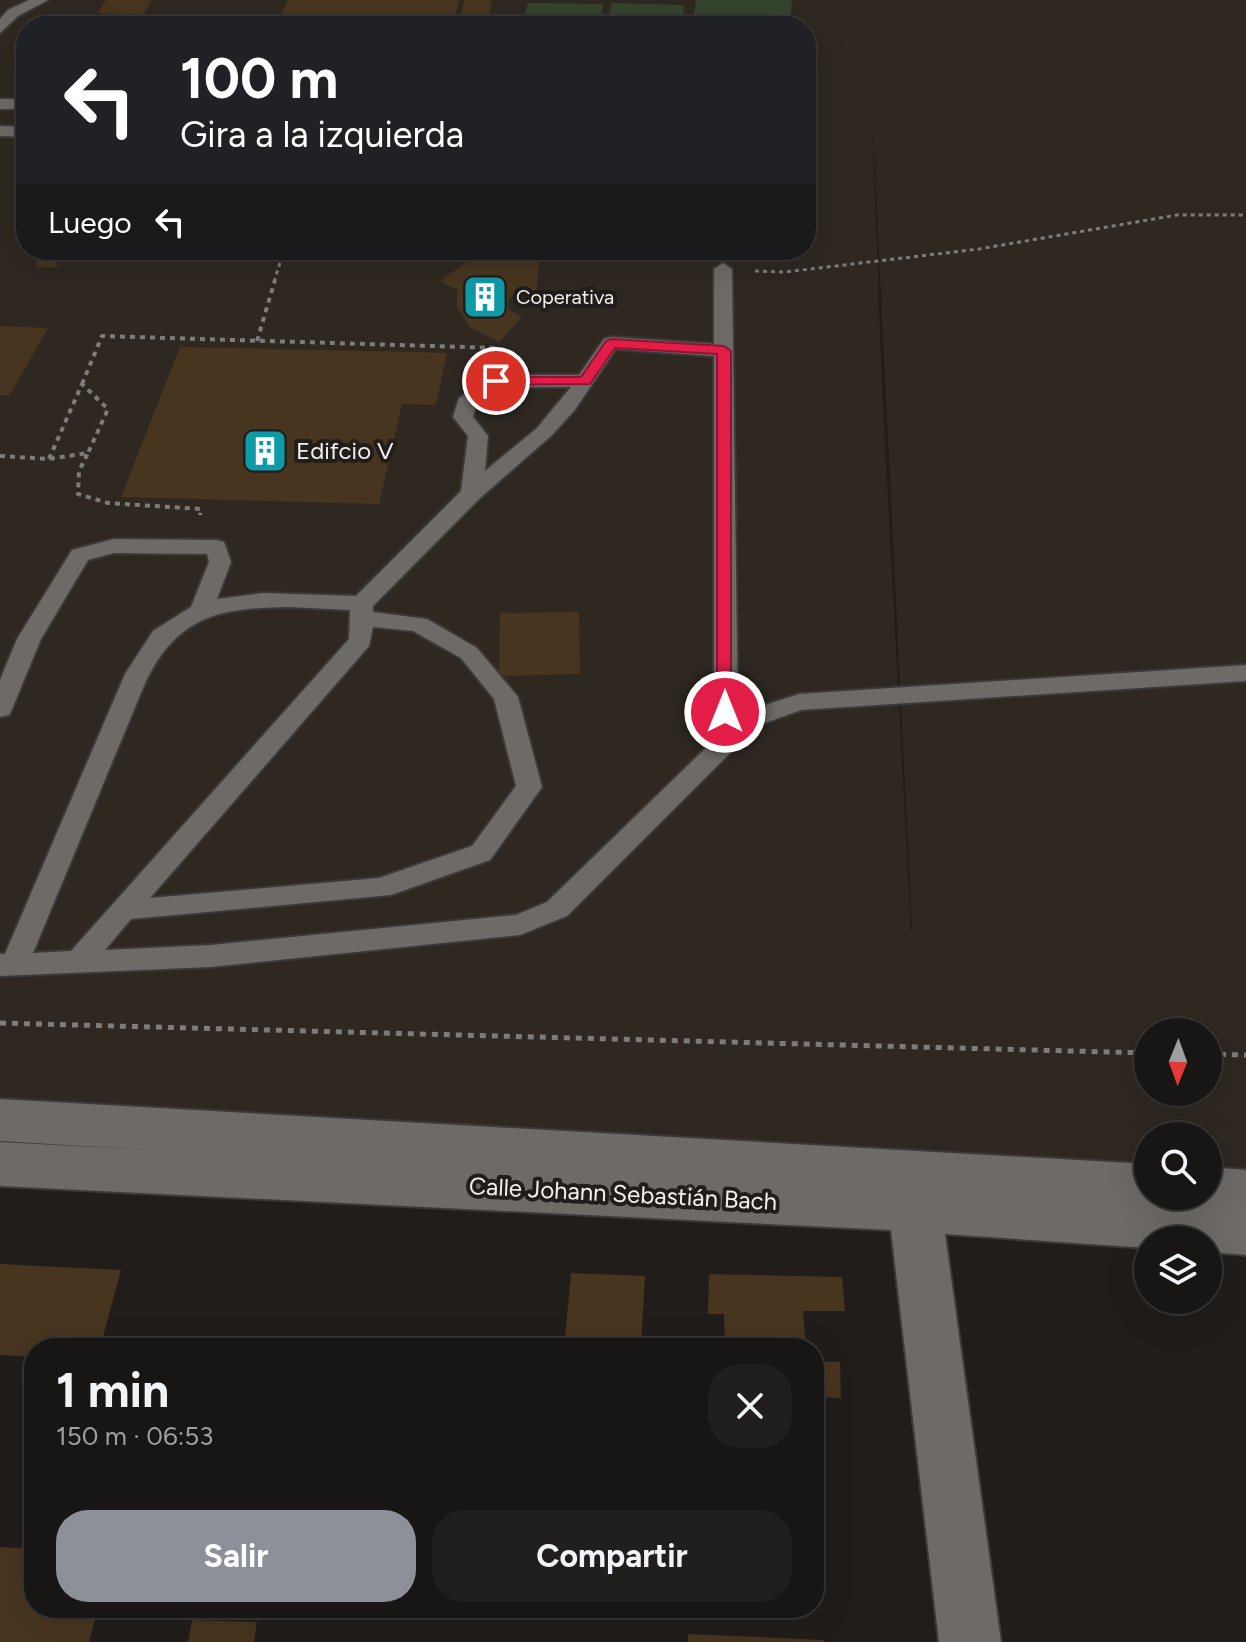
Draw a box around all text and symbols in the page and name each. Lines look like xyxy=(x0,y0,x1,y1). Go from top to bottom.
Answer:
text: 100 m xyxy=(180,45,338,112)
icon: left xyxy=(48,48,152,152)
text: Gira a la izquierda xyxy=(180,113,464,156)
icon: left xyxy=(148,200,192,244)
text: Luego xyxy=(48,204,132,241)
building icon: Coperativa xyxy=(461,273,509,321)
place label: Coperativa xyxy=(516,285,614,309)
pin xyxy=(462,347,530,415)
icon: arrive xyxy=(474,359,518,403)
building icon: Edifcio V xyxy=(241,427,289,475)
place label: Edifcio V xyxy=(296,436,394,465)
position arrow xyxy=(683,670,767,754)
north arrow xyxy=(1134,1018,1222,1106)
map controls xyxy=(1134,1018,1222,1314)
button: search xyxy=(1134,1122,1222,1210)
street label: Calle Johann Sebastián Bach xyxy=(468,1171,778,1216)
button: layers xyxy=(1134,1226,1222,1314)
text: 1 min xyxy=(56,1361,169,1419)
button: close xyxy=(708,1364,792,1448)
text: 150 m · 06:53 xyxy=(56,1420,213,1452)
button: Salir xyxy=(56,1510,416,1602)
button: Compartir xyxy=(432,1510,792,1602)

